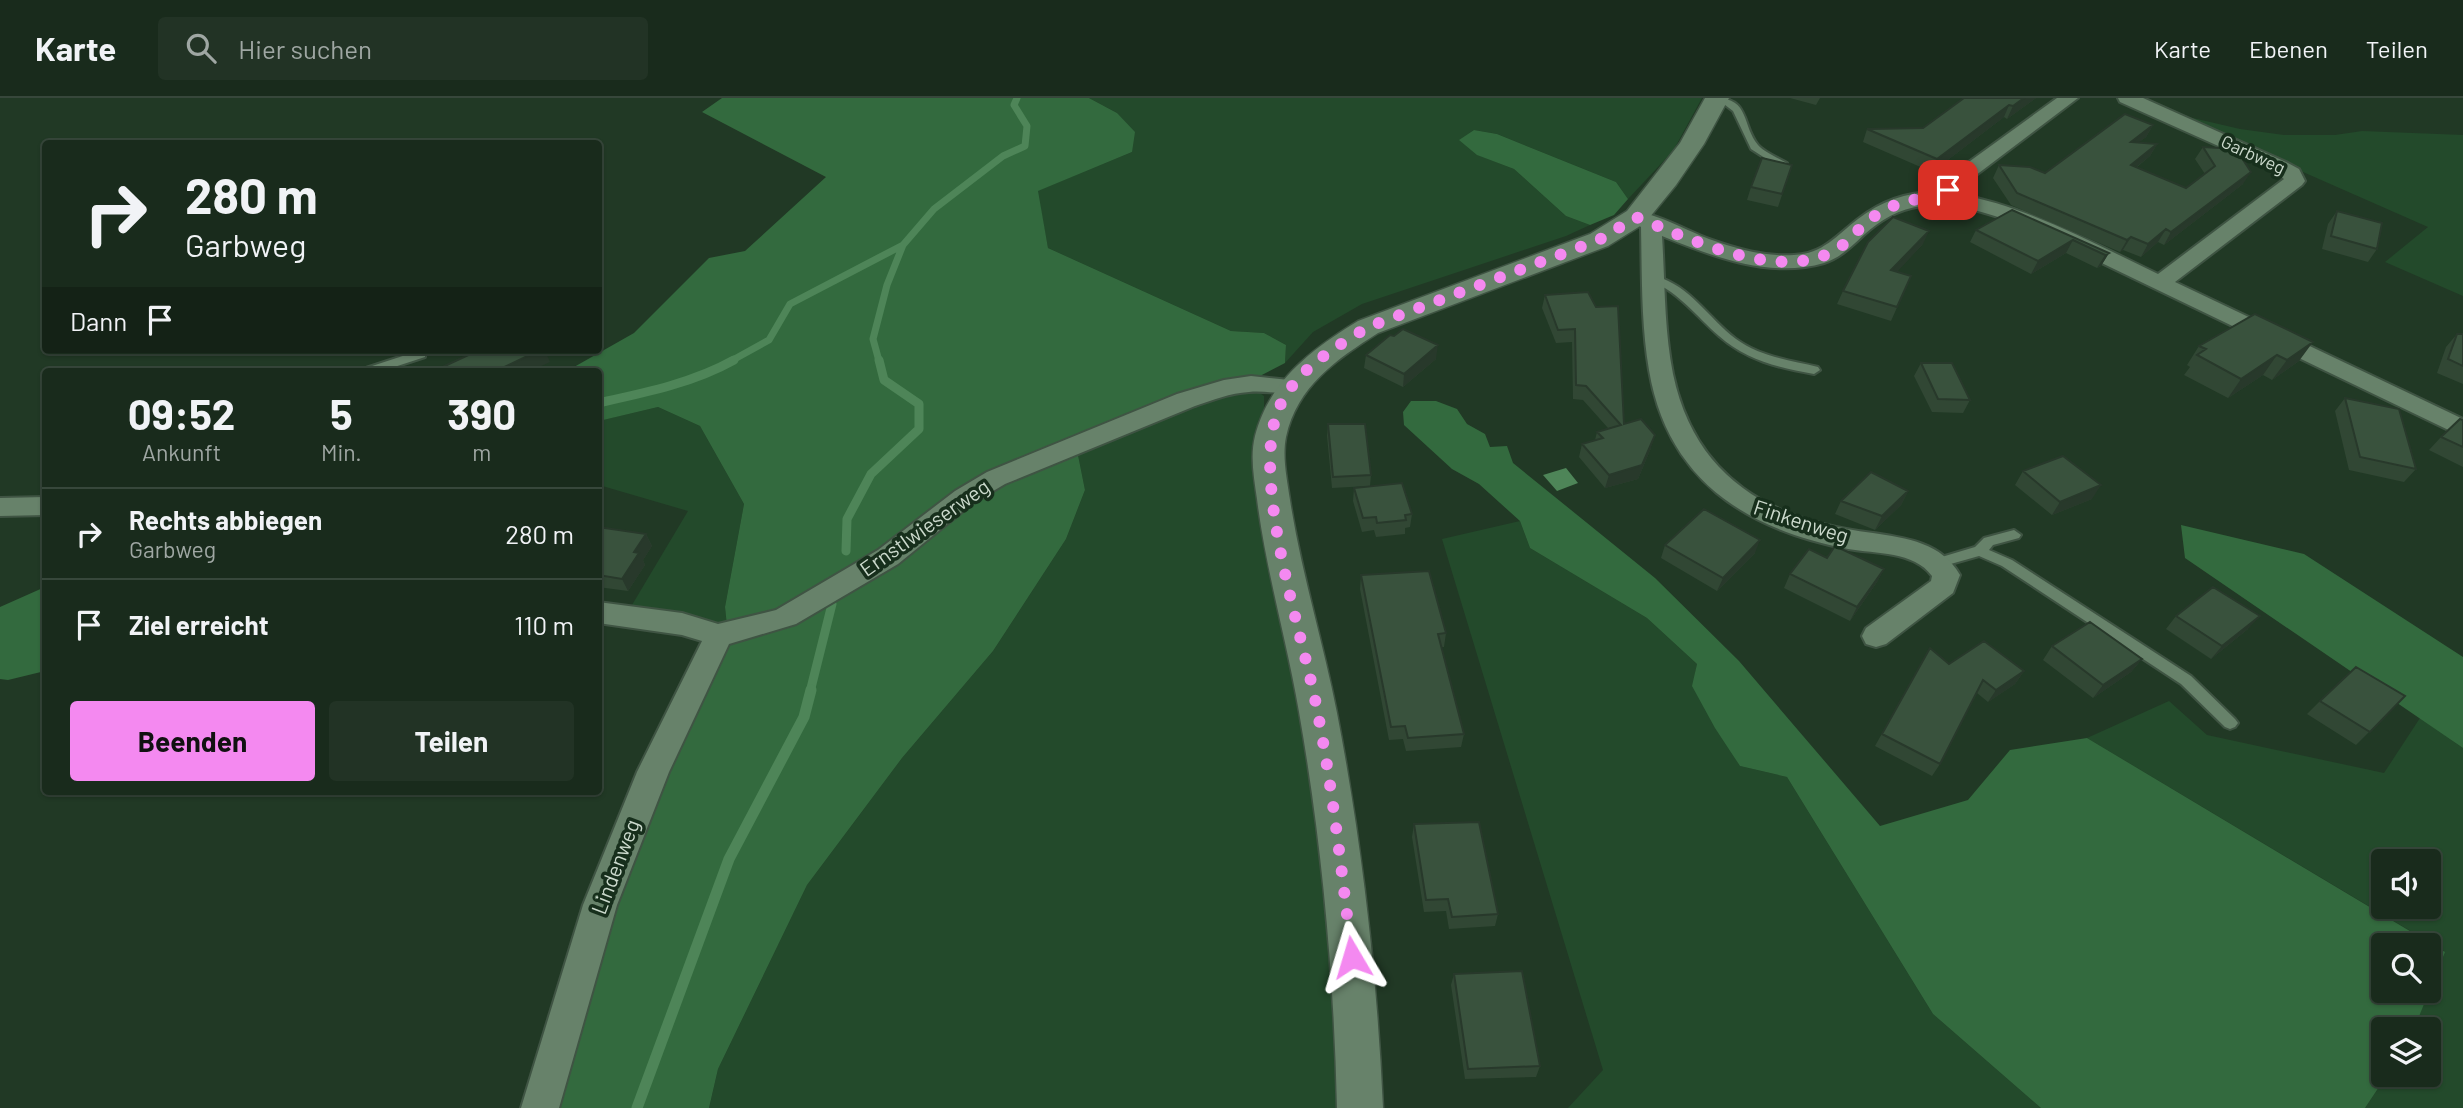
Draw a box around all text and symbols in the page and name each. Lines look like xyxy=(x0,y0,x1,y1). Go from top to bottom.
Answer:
search box xyxy=(158,17,648,80)
text: Karte xyxy=(35,28,116,68)
icon: search xyxy=(182,29,220,67)
text: Hier suchen xyxy=(238,33,372,64)
text: Karte xyxy=(2154,34,2211,63)
text: Ebenen xyxy=(2249,34,2328,63)
text: Teilen xyxy=(2366,34,2428,63)
street label: Garbweg xyxy=(2218,130,2289,178)
pin xyxy=(1918,160,1978,220)
text: 280 m xyxy=(185,165,318,224)
icon: right xyxy=(70,168,161,259)
icon: arrive xyxy=(1929,171,1967,209)
text: Garbweg xyxy=(185,225,306,263)
icon: arrive xyxy=(141,301,179,339)
text: Dann xyxy=(70,305,127,336)
text: 09:52 xyxy=(128,388,235,438)
text: 5 xyxy=(330,388,353,438)
text: 390 xyxy=(447,388,516,438)
text: Ankunft xyxy=(142,438,221,466)
text: Min. xyxy=(321,438,362,466)
text: m xyxy=(472,438,491,466)
street label: Ernstlwieserweg xyxy=(855,473,994,581)
street label: Finkenweg xyxy=(1751,494,1852,548)
text: Rechts abbiegen xyxy=(129,504,322,535)
icon: right xyxy=(70,515,108,553)
text: 280 m xyxy=(505,518,574,549)
text: Garbweg xyxy=(129,535,216,563)
icon: arrive xyxy=(70,606,108,644)
text: Ziel erreicht xyxy=(129,609,269,640)
text: 110 m xyxy=(514,609,574,640)
button: Beenden xyxy=(70,701,315,781)
button: Teilen xyxy=(329,701,574,781)
street label: Lindenweg xyxy=(585,816,644,917)
map controls xyxy=(2371,849,2441,1087)
button: sound xyxy=(2371,849,2441,919)
position arrow xyxy=(1315,920,1389,994)
button: search xyxy=(2371,933,2441,1003)
button: layers xyxy=(2371,1017,2441,1087)

